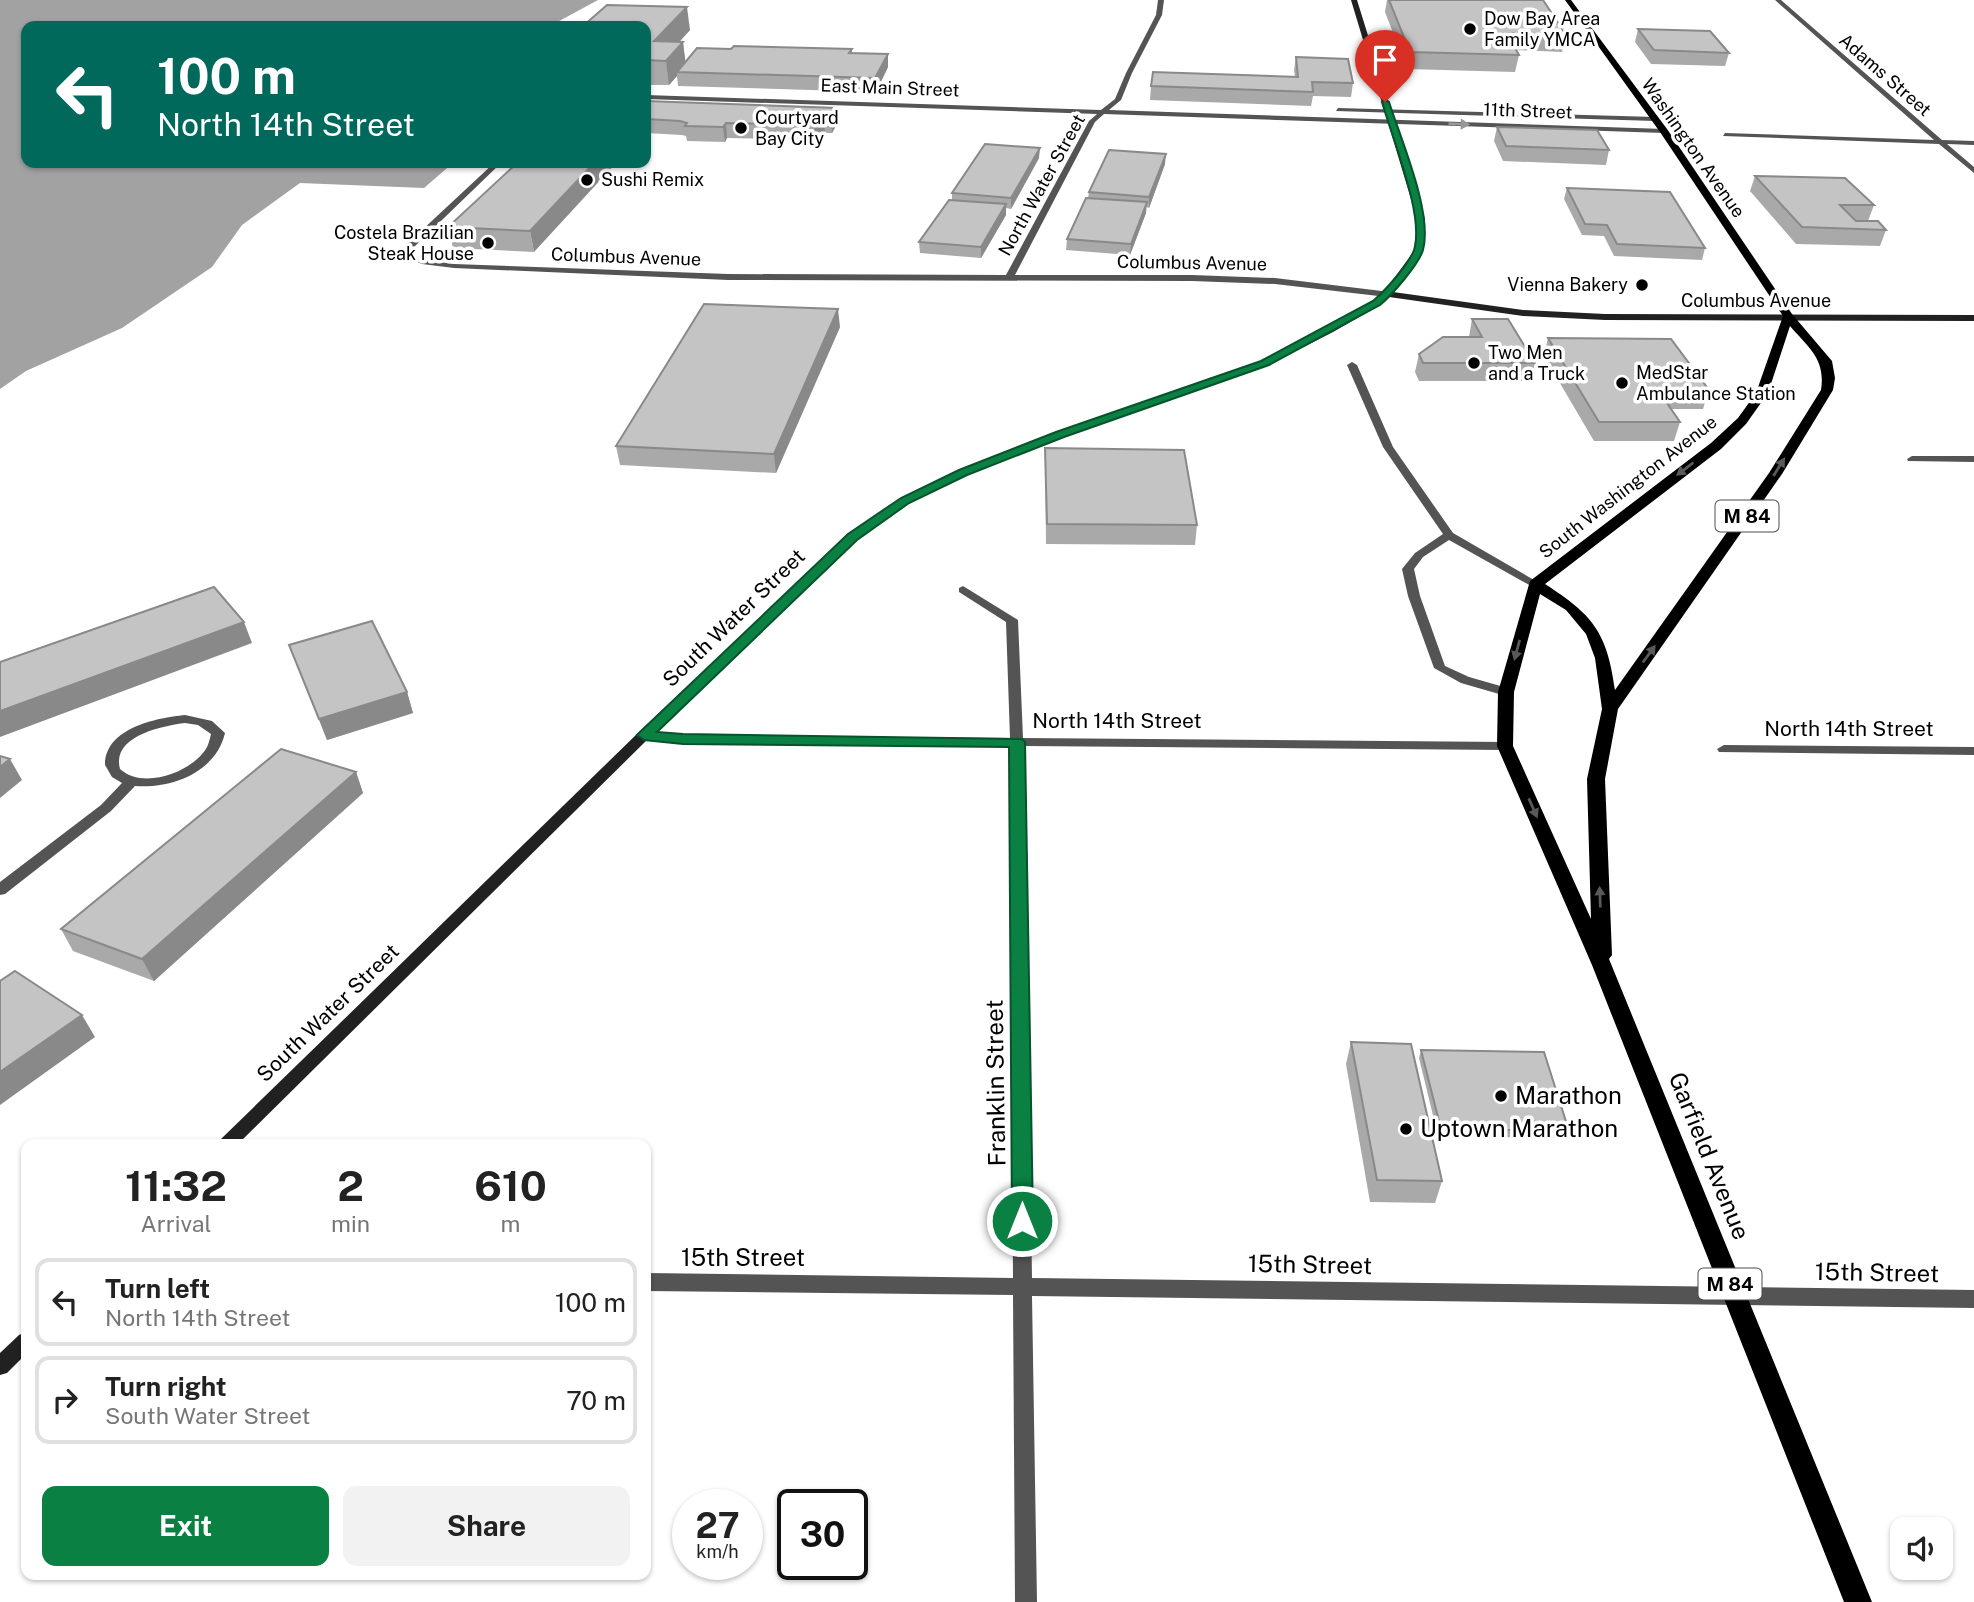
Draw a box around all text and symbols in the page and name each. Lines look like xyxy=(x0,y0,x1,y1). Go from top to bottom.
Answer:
place label: Dow Bay Area Family YMCA xyxy=(1484,8,1600,50)
marker: Dow Bay Area Family YMCA xyxy=(1462,21,1478,37)
street label: Adams Street xyxy=(1835,29,1936,120)
pin xyxy=(1355,30,1415,102)
icon: arrive xyxy=(1366,41,1404,79)
text: 100 m xyxy=(157,47,296,105)
icon: left xyxy=(42,49,133,140)
street label: Washington Avenue xyxy=(1637,74,1749,222)
street label: East Main Street xyxy=(820,75,960,100)
street label: 11th Street xyxy=(1483,98,1573,123)
text: North 14th Street xyxy=(157,106,415,143)
place label: Courtyard Bay City xyxy=(755,107,839,149)
street label: North Water Street xyxy=(994,110,1089,259)
one-way arrow xyxy=(1448,119,1470,130)
marker: Courtyard Bay City xyxy=(733,120,749,136)
place label: Sushi Remix xyxy=(601,169,704,190)
marker: Sushi Remix xyxy=(579,172,595,188)
place label: Costela Brazilian Steak House xyxy=(334,222,474,264)
marker: Costela Brazilian Steak House xyxy=(480,235,496,251)
street label: Columbus Avenue xyxy=(551,243,701,270)
street label: Columbus Avenue xyxy=(1117,251,1267,274)
place label: Vienna Bakery xyxy=(1507,274,1628,295)
marker: Vienna Bakery xyxy=(1634,277,1650,293)
street label: Columbus Avenue xyxy=(1681,290,1831,311)
place label: Two Men and a Truck xyxy=(1488,342,1585,384)
marker: Two Men and a Truck xyxy=(1466,355,1482,371)
place label: MedStar Ambulance Station xyxy=(1636,362,1796,404)
marker: MedStar Ambulance Station xyxy=(1614,375,1630,391)
street label: South Washington Avenue xyxy=(1535,411,1721,562)
one-way arrow xyxy=(1773,457,1786,477)
one-way arrow xyxy=(1676,462,1694,477)
road number: M 84 xyxy=(1716,500,1778,531)
street label: South Water Street xyxy=(657,543,810,692)
one-way arrow xyxy=(1512,639,1522,660)
one-way arrow xyxy=(1642,645,1656,663)
street label: North 14th Street xyxy=(1032,708,1202,733)
street label: North 14th Street xyxy=(1764,716,1934,741)
one-way arrow xyxy=(1527,798,1539,818)
one-way arrow xyxy=(1594,886,1606,908)
street label: South Water Street xyxy=(251,938,404,1087)
street label: Franklin Street xyxy=(980,999,1010,1167)
street label: Garfield Avenue xyxy=(1664,1068,1756,1243)
place label: Marathon xyxy=(1515,1081,1622,1109)
marker: Marathon xyxy=(1493,1088,1509,1104)
place label: Uptown Marathon xyxy=(1420,1114,1618,1142)
marker: Uptown Marathon xyxy=(1398,1121,1414,1137)
text: 11:32 xyxy=(125,1161,227,1210)
text: 2 xyxy=(337,1161,364,1210)
text: 610 xyxy=(474,1161,547,1210)
position arrow xyxy=(985,1184,1059,1258)
text: Arrival xyxy=(141,1210,212,1237)
text: min xyxy=(331,1210,370,1237)
text: m xyxy=(501,1210,520,1237)
street label: 15th Street xyxy=(681,1243,805,1271)
street label: 15th Street xyxy=(1248,1249,1372,1279)
street label: 15th Street xyxy=(1815,1257,1939,1287)
road number: M 84 xyxy=(1698,1268,1762,1300)
text: Turn left xyxy=(105,1273,210,1304)
icon: left xyxy=(46,1283,84,1321)
text: 100 m xyxy=(555,1287,626,1318)
text: North 14th Street xyxy=(105,1304,290,1331)
text: Turn right xyxy=(105,1371,227,1402)
icon: right xyxy=(46,1381,84,1419)
text: 70 m xyxy=(566,1385,626,1416)
text: South Water Street xyxy=(105,1402,311,1429)
button: Exit xyxy=(42,1486,329,1566)
button: Share xyxy=(343,1486,630,1566)
speed limit sign: 30 xyxy=(777,1489,868,1580)
text: 27 xyxy=(695,1505,740,1546)
map controls xyxy=(1890,1517,1953,1580)
button: sound xyxy=(1890,1517,1953,1580)
text: km/h xyxy=(696,1541,739,1562)

